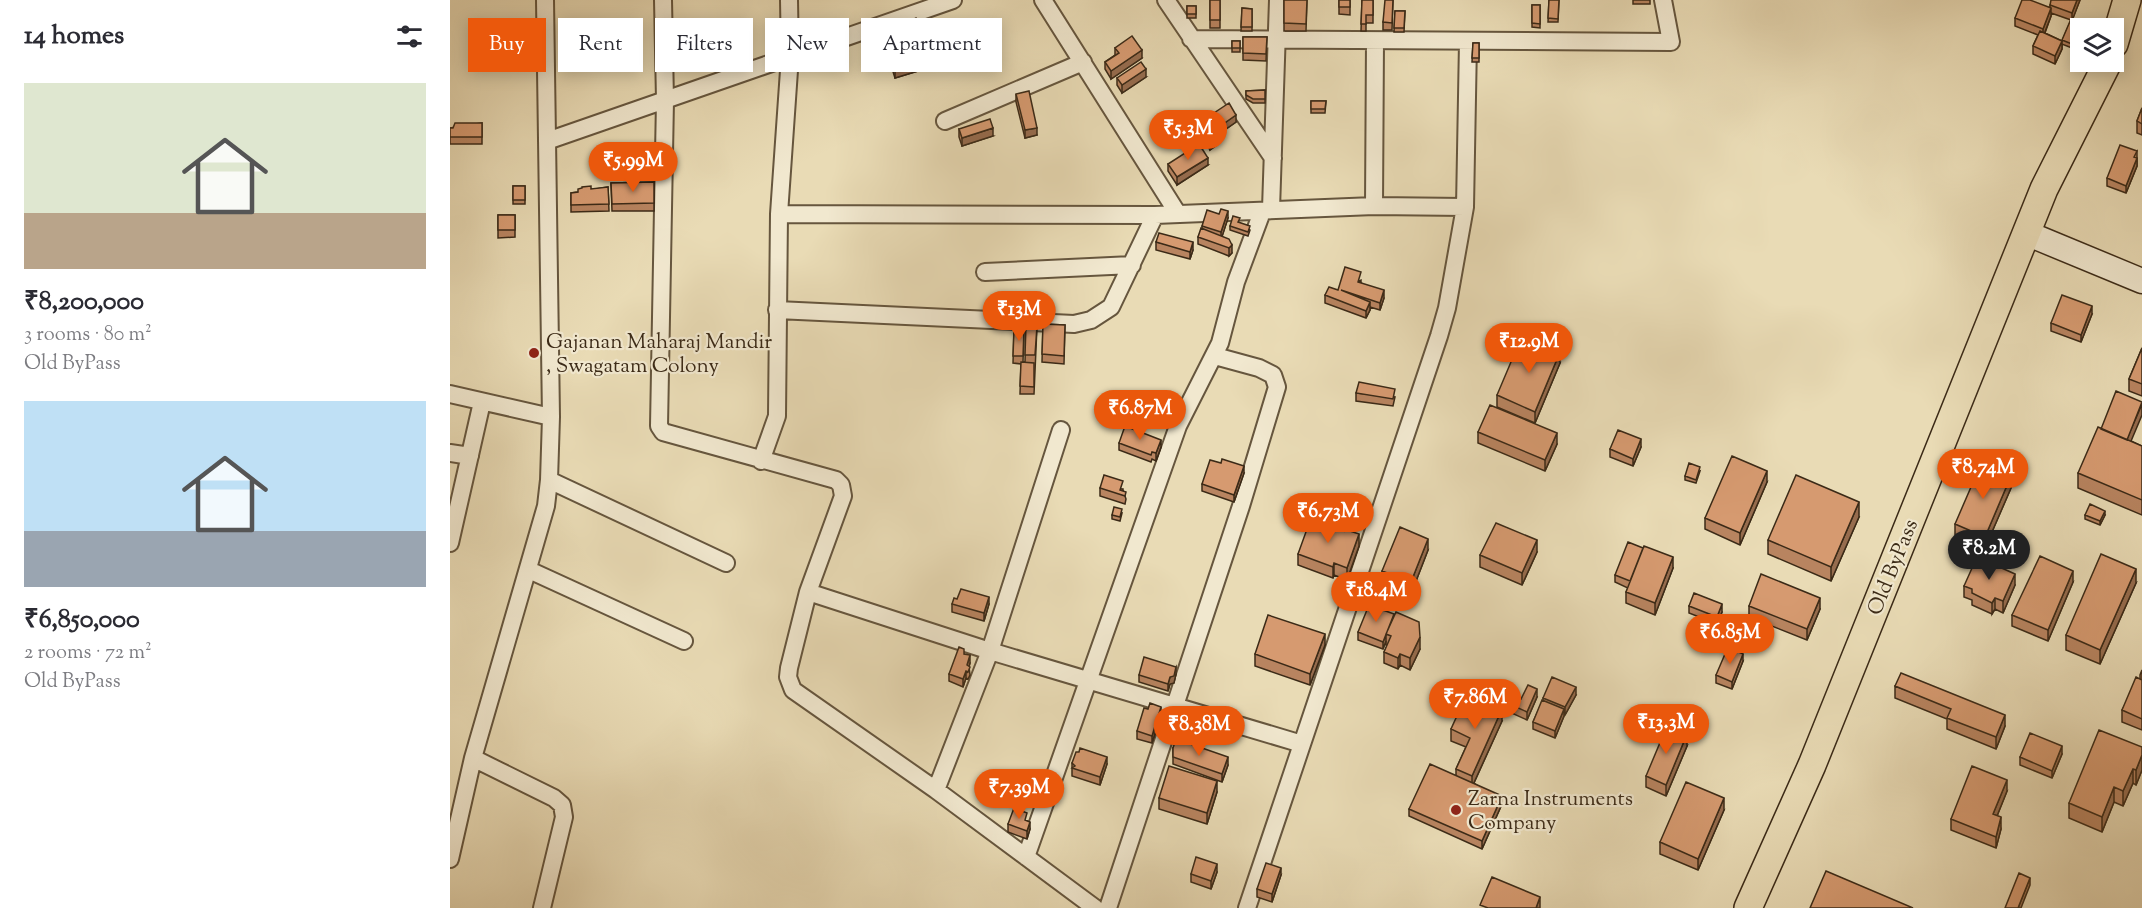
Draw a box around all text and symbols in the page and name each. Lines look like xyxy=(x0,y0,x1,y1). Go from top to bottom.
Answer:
text: 14 homes xyxy=(24,18,124,55)
chip: Buy xyxy=(468,18,546,72)
chip: Rent xyxy=(558,18,643,72)
chip: Filters xyxy=(655,18,753,72)
chip: New xyxy=(765,18,849,72)
chip: Apartment xyxy=(861,18,1002,72)
map controls xyxy=(2070,18,2124,72)
button: layers xyxy=(2070,18,2124,72)
icon: filters xyxy=(393,20,426,53)
pin: ₹5.3M xyxy=(1146,110,1230,161)
text: ₹5.3M xyxy=(1163,115,1213,144)
icon: home xyxy=(171,122,279,230)
pin: ₹5.99M xyxy=(584,142,682,193)
text: ₹5.99M xyxy=(603,147,663,176)
text: ₹8,200,000 xyxy=(24,284,144,321)
pin: ₹13M xyxy=(983,291,1055,342)
text: ₹13M xyxy=(997,296,1041,325)
text: 3 rooms · 80 m² xyxy=(24,321,152,350)
pin: ₹12.9M xyxy=(1480,323,1578,374)
place label: Gajanan Maharaj Mandir , Swagatam Colony xyxy=(546,328,772,382)
text: ₹12.9M xyxy=(1499,328,1559,357)
marker: Gajanan Maharaj Mandir , Swagatam Colony xyxy=(527,346,541,360)
text: Old ByPass xyxy=(24,350,121,379)
pin: ₹6.87M xyxy=(1091,390,1189,441)
text: ₹6.87M xyxy=(1108,395,1172,424)
icon: home xyxy=(171,440,279,548)
pin: ₹8.74M xyxy=(1934,449,2032,500)
text: ₹8.74M xyxy=(1951,454,2015,483)
pin: ₹6.73M xyxy=(1279,493,1377,544)
text: ₹6.73M xyxy=(1297,498,1359,527)
street label: Old ByPass xyxy=(1861,515,1927,620)
pin: ₹8.2M xyxy=(1947,530,2031,581)
text: ₹8.2M xyxy=(1962,535,2016,564)
pin: ₹18.4M xyxy=(1327,572,1425,623)
text: ₹18.4M xyxy=(1345,577,1407,606)
text: ₹6,850,000 xyxy=(24,602,140,639)
pin: ₹6.85M xyxy=(1681,614,1779,665)
text: ₹6.85M xyxy=(1699,619,1761,648)
text: 2 rooms · 72 m² xyxy=(24,639,152,668)
text: Old ByPass xyxy=(24,668,121,697)
pin: ₹7.86M xyxy=(1426,679,1524,730)
text: ₹7.86M xyxy=(1443,684,1507,713)
pin: ₹13.3M xyxy=(1617,704,1715,755)
pin: ₹8.38M xyxy=(1150,706,1248,757)
text: ₹13.3M xyxy=(1637,709,1695,738)
text: ₹8.38M xyxy=(1168,711,1230,740)
pin: ₹7.39M xyxy=(970,769,1068,820)
text: ₹7.39M xyxy=(988,774,1050,803)
place label: Zarna Instruments Company xyxy=(1468,785,1633,839)
marker: Zarna Instruments Company xyxy=(1449,803,1463,817)

